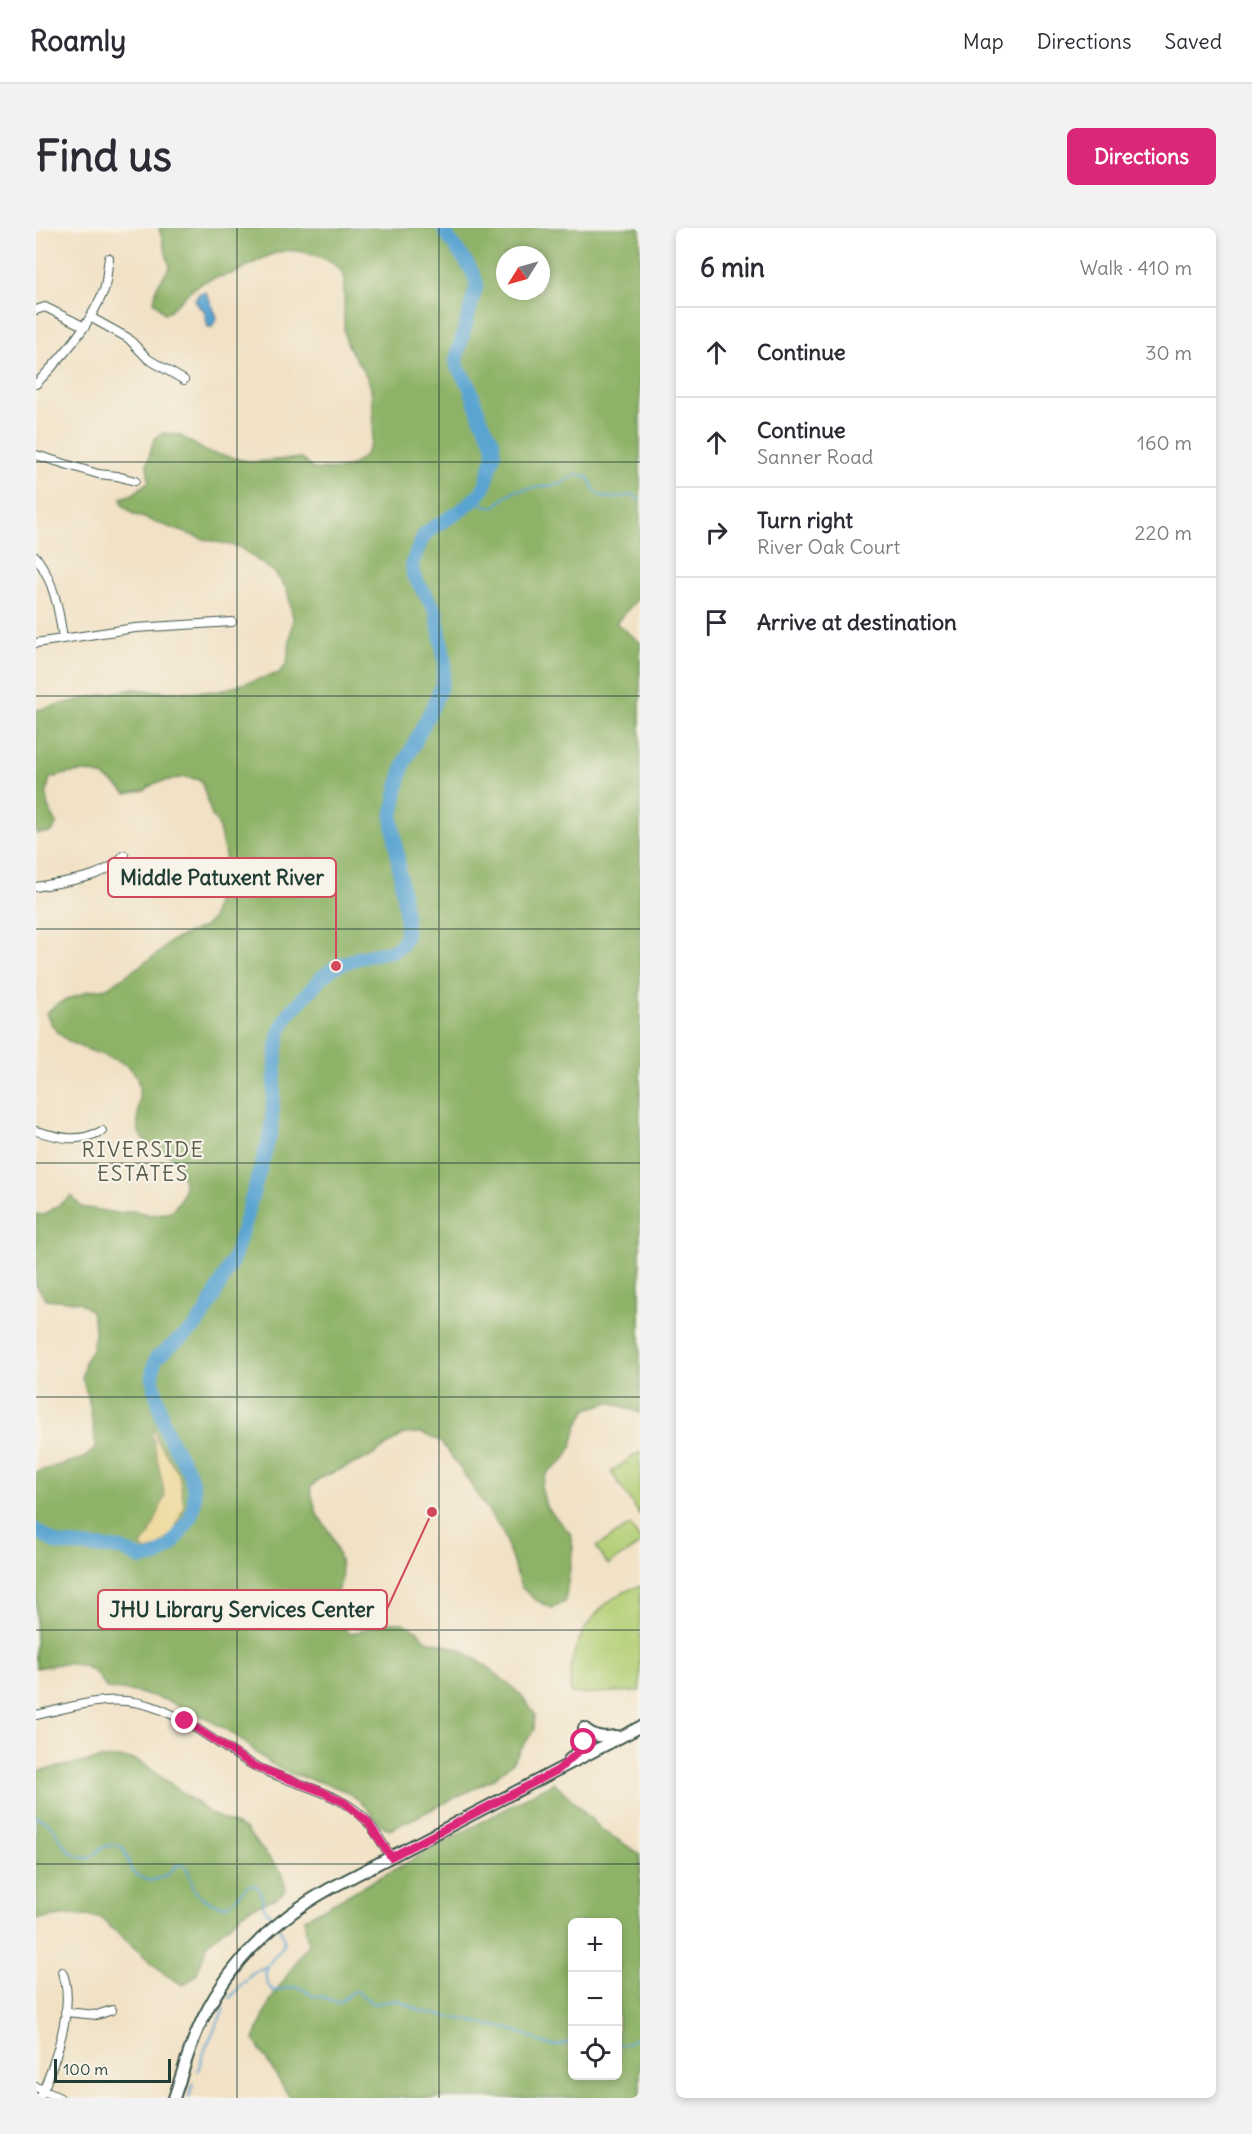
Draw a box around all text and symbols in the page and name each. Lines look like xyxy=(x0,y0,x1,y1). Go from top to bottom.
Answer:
text: Roamly xyxy=(30,23,126,59)
text: Map xyxy=(963,28,1004,55)
text: Directions xyxy=(1037,28,1131,55)
text: Saved xyxy=(1164,28,1222,55)
button: Directions xyxy=(1067,128,1216,185)
text: Find us xyxy=(36,130,172,182)
north arrow xyxy=(496,246,550,300)
text: 6 min xyxy=(700,251,765,284)
text: Walk · 410 m xyxy=(1080,255,1192,280)
icon: ahead xyxy=(700,336,733,369)
text: Continue xyxy=(757,338,846,366)
text: 30 m xyxy=(1145,340,1192,365)
text: Continue xyxy=(757,416,846,444)
icon: ahead xyxy=(700,426,733,459)
text: 160 m xyxy=(1137,430,1192,455)
text: Sanner Road xyxy=(757,444,873,469)
text: Turn right xyxy=(757,506,853,534)
icon: right xyxy=(700,516,733,549)
text: 220 m xyxy=(1135,520,1192,545)
text: River Oak Court xyxy=(757,534,900,559)
icon: arrive xyxy=(700,606,733,639)
text: Arrive at destination xyxy=(757,608,957,636)
callout: Middle Patuxent River xyxy=(108,858,336,897)
text: Middle Patuxent River xyxy=(120,864,324,891)
district label: RIVERSIDE ESTATES xyxy=(82,1136,204,1187)
callout: JHU Library Services Center xyxy=(98,1590,387,1629)
text: JHU Library Services Center xyxy=(110,1596,375,1623)
route end xyxy=(171,1707,197,1733)
route start xyxy=(570,1728,596,1754)
map controls xyxy=(568,1918,622,2080)
button: + xyxy=(568,1918,622,1972)
button: − xyxy=(568,1972,622,2026)
button: locate xyxy=(568,2026,622,2080)
scale bar xyxy=(54,2056,171,2084)
text: 100 m xyxy=(63,2059,108,2079)

